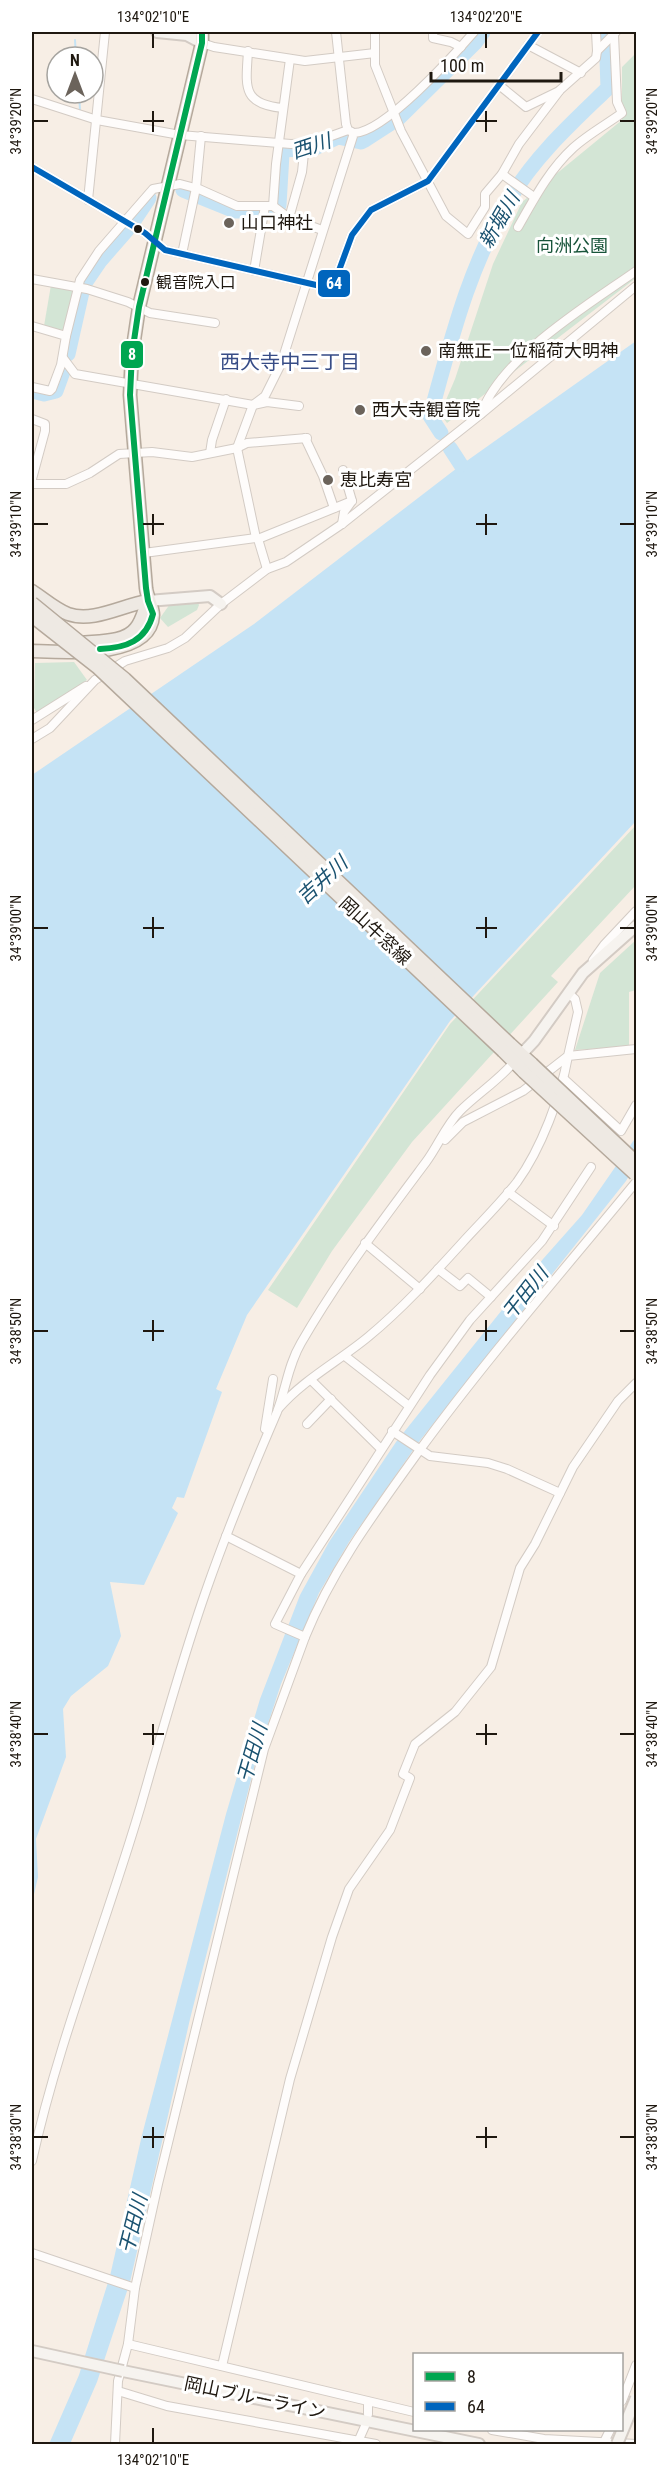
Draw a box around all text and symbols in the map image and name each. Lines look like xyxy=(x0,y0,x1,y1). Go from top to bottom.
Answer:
text: 134°02'10"E xyxy=(117,8,189,26)
text: 134°02'20"E xyxy=(450,8,522,26)
north arrow xyxy=(45,45,105,105)
scale bar xyxy=(431,45,562,83)
text: N xyxy=(70,51,80,70)
text: 100 m xyxy=(440,55,484,76)
text: 34°39'20"N xyxy=(7,88,25,154)
text: 34°39'20"N xyxy=(643,88,661,154)
water label: 西川 xyxy=(288,128,336,164)
water label: 新堀川 xyxy=(474,186,525,252)
place label: 山口神社 xyxy=(241,212,313,233)
marker: 山口神社 xyxy=(222,216,236,230)
unlabelled marker xyxy=(132,223,144,235)
park label: 向洲公園 xyxy=(536,235,608,256)
line badge: 64 xyxy=(317,269,351,298)
place label: 観音院入口 xyxy=(156,273,236,292)
text: 64 xyxy=(326,274,342,293)
marker: 観音院入口 xyxy=(139,276,151,288)
line badge: 8 xyxy=(120,340,144,369)
place label: 南無正一位稲荷大明神 xyxy=(438,340,618,361)
marker: 南無正一位稲荷大明神 xyxy=(419,344,433,358)
text: 8 xyxy=(128,345,136,364)
district label: 西大寺中三丁目 xyxy=(220,350,360,374)
place label: 西大寺観音院 xyxy=(372,399,480,420)
marker: 西大寺観音院 xyxy=(353,403,367,417)
place label: 恵比寿宮 xyxy=(340,469,412,490)
marker: 恵比寿宮 xyxy=(321,473,335,487)
text: 34°39'10"N xyxy=(7,491,25,557)
text: 34°39'10"N xyxy=(643,491,661,557)
water label: 吉井川 xyxy=(292,850,354,909)
street label: 岡山牛窓線 xyxy=(335,892,415,969)
text: 34°39'00"N xyxy=(7,895,25,961)
text: 34°39'00"N xyxy=(643,895,661,961)
water label: 干田川 xyxy=(497,1260,554,1324)
text: 34°38'50"N xyxy=(7,1298,25,1364)
text: 34°38'50"N xyxy=(643,1298,661,1364)
text: 34°38'40"N xyxy=(7,1701,25,1767)
text: 34°38'40"N xyxy=(643,1701,661,1767)
water label: 干田川 xyxy=(232,1719,272,1785)
text: 34°38'30"N xyxy=(7,2104,25,2170)
text: 34°38'30"N xyxy=(643,2104,661,2170)
water label: 干田川 xyxy=(114,2190,152,2256)
legend xyxy=(413,2353,623,2431)
text: 8 xyxy=(467,2366,476,2387)
street label: 岡山ブルーライン xyxy=(182,2372,328,2423)
text: 64 xyxy=(467,2396,485,2417)
text: 134°02'10"E xyxy=(117,2451,189,2469)

